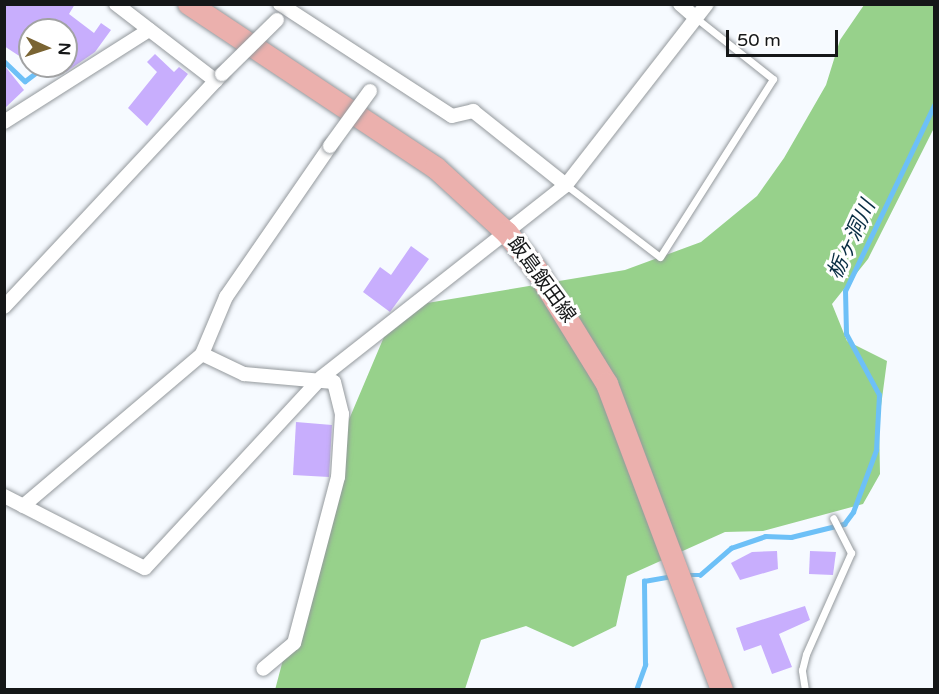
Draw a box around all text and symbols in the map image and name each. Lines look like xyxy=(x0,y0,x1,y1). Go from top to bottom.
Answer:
north arrow xyxy=(18,18,78,78)
scale bar xyxy=(729,18,842,56)
text: 50 m xyxy=(737,29,781,51)
text: N xyxy=(54,42,74,56)
water label: 栃ヶ洞川 xyxy=(823,197,881,283)
street label: 飯島飯田線 xyxy=(502,232,580,328)

